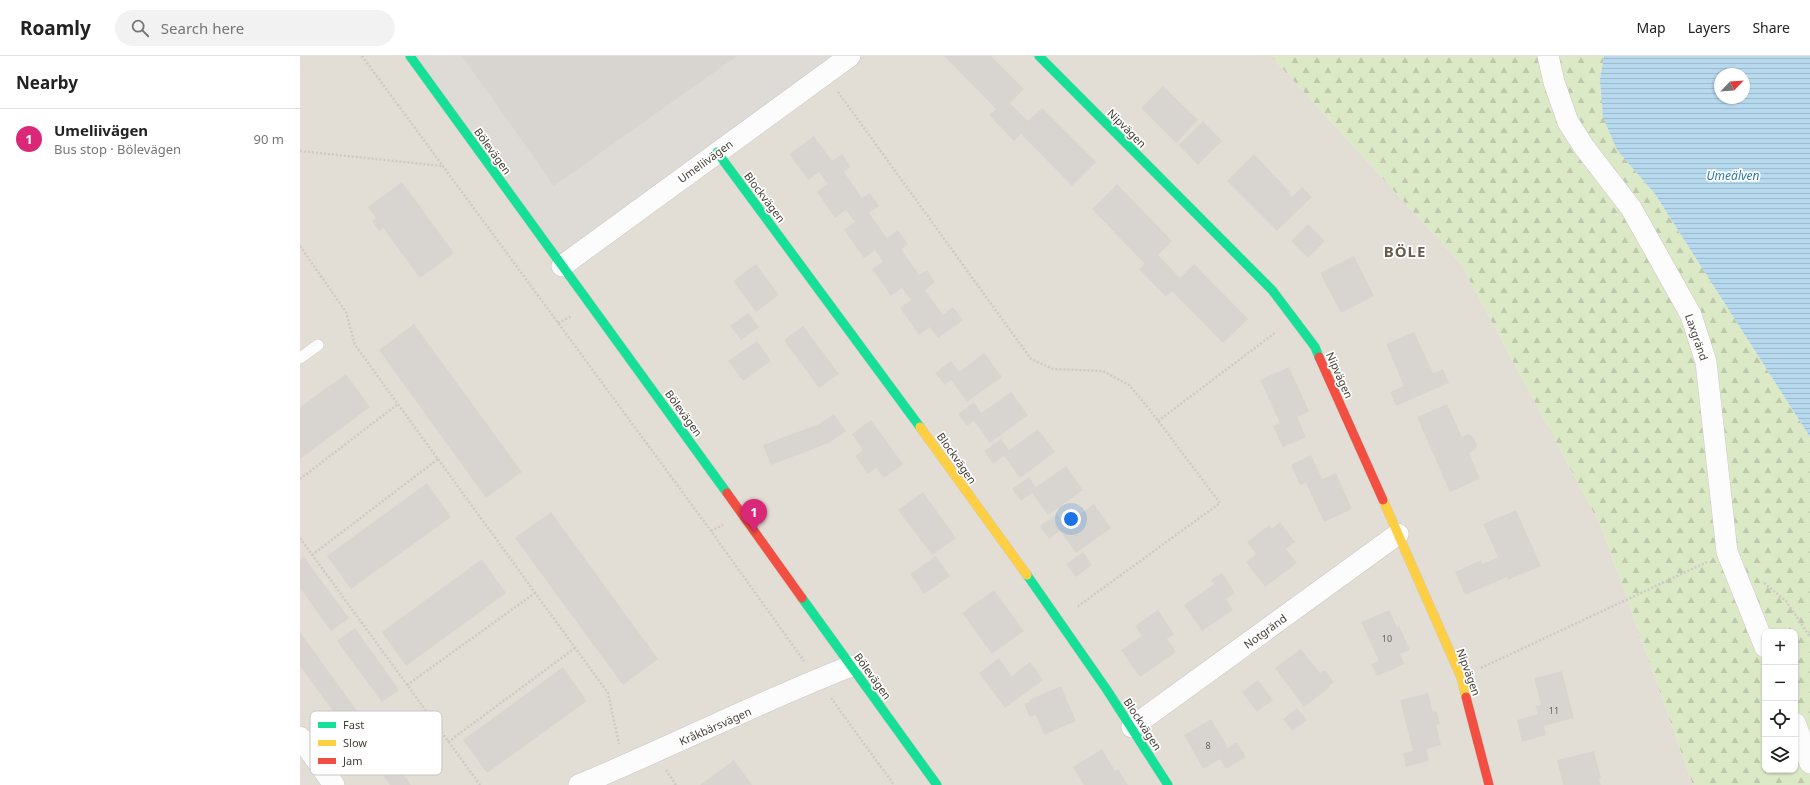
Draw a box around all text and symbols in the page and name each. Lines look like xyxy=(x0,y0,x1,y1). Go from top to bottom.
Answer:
search box xyxy=(115,10,395,46)
text: Roamly xyxy=(20,15,91,41)
icon: search xyxy=(129,17,151,39)
text: Search here xyxy=(161,18,244,38)
text: Map xyxy=(1637,18,1666,37)
text: Layers xyxy=(1688,18,1730,37)
text: Share xyxy=(1752,18,1790,37)
north arrow xyxy=(1714,68,1750,104)
text: Nearby xyxy=(16,71,78,94)
street label: Nipvägen xyxy=(1104,105,1150,151)
text: Umeliivägen xyxy=(54,120,148,140)
street label: Bölevägen xyxy=(471,125,515,177)
text: 1 xyxy=(25,130,33,148)
text: 90 m xyxy=(254,130,284,148)
street label: Umeliivägen xyxy=(674,136,736,186)
text: Bus stop · Bölevägen xyxy=(54,140,181,158)
water label: Umeälven xyxy=(1706,167,1760,184)
street label: Blockvägen xyxy=(741,169,789,225)
district label: BÖLE xyxy=(1384,241,1426,261)
street label: Laxgränd xyxy=(1682,312,1712,362)
street label: Nipvägen xyxy=(1323,349,1357,401)
street label: Bölevägen xyxy=(662,387,706,439)
street label: Blockvägen xyxy=(934,429,980,487)
pin: 1 xyxy=(741,499,767,532)
your location xyxy=(1061,509,1081,529)
street label: Notgränd xyxy=(1240,610,1290,652)
map controls xyxy=(1762,629,1798,773)
button: + xyxy=(1762,629,1798,665)
house number: 10 xyxy=(1382,632,1392,645)
street label: Nipvägen xyxy=(1454,646,1484,698)
street label: Bölevägen xyxy=(851,650,895,702)
button: − xyxy=(1762,665,1798,701)
street label: Blockvägen xyxy=(1121,695,1165,753)
button: locate xyxy=(1762,701,1798,737)
street label: Kråkbärsvägen xyxy=(677,703,753,749)
house number: 11 xyxy=(1549,704,1559,717)
legend xyxy=(310,711,442,775)
text: Fast xyxy=(343,717,364,732)
text: Slow xyxy=(343,735,367,750)
button: layers xyxy=(1762,737,1798,773)
house number: 8 xyxy=(1205,739,1211,752)
text: Jam xyxy=(342,753,362,768)

